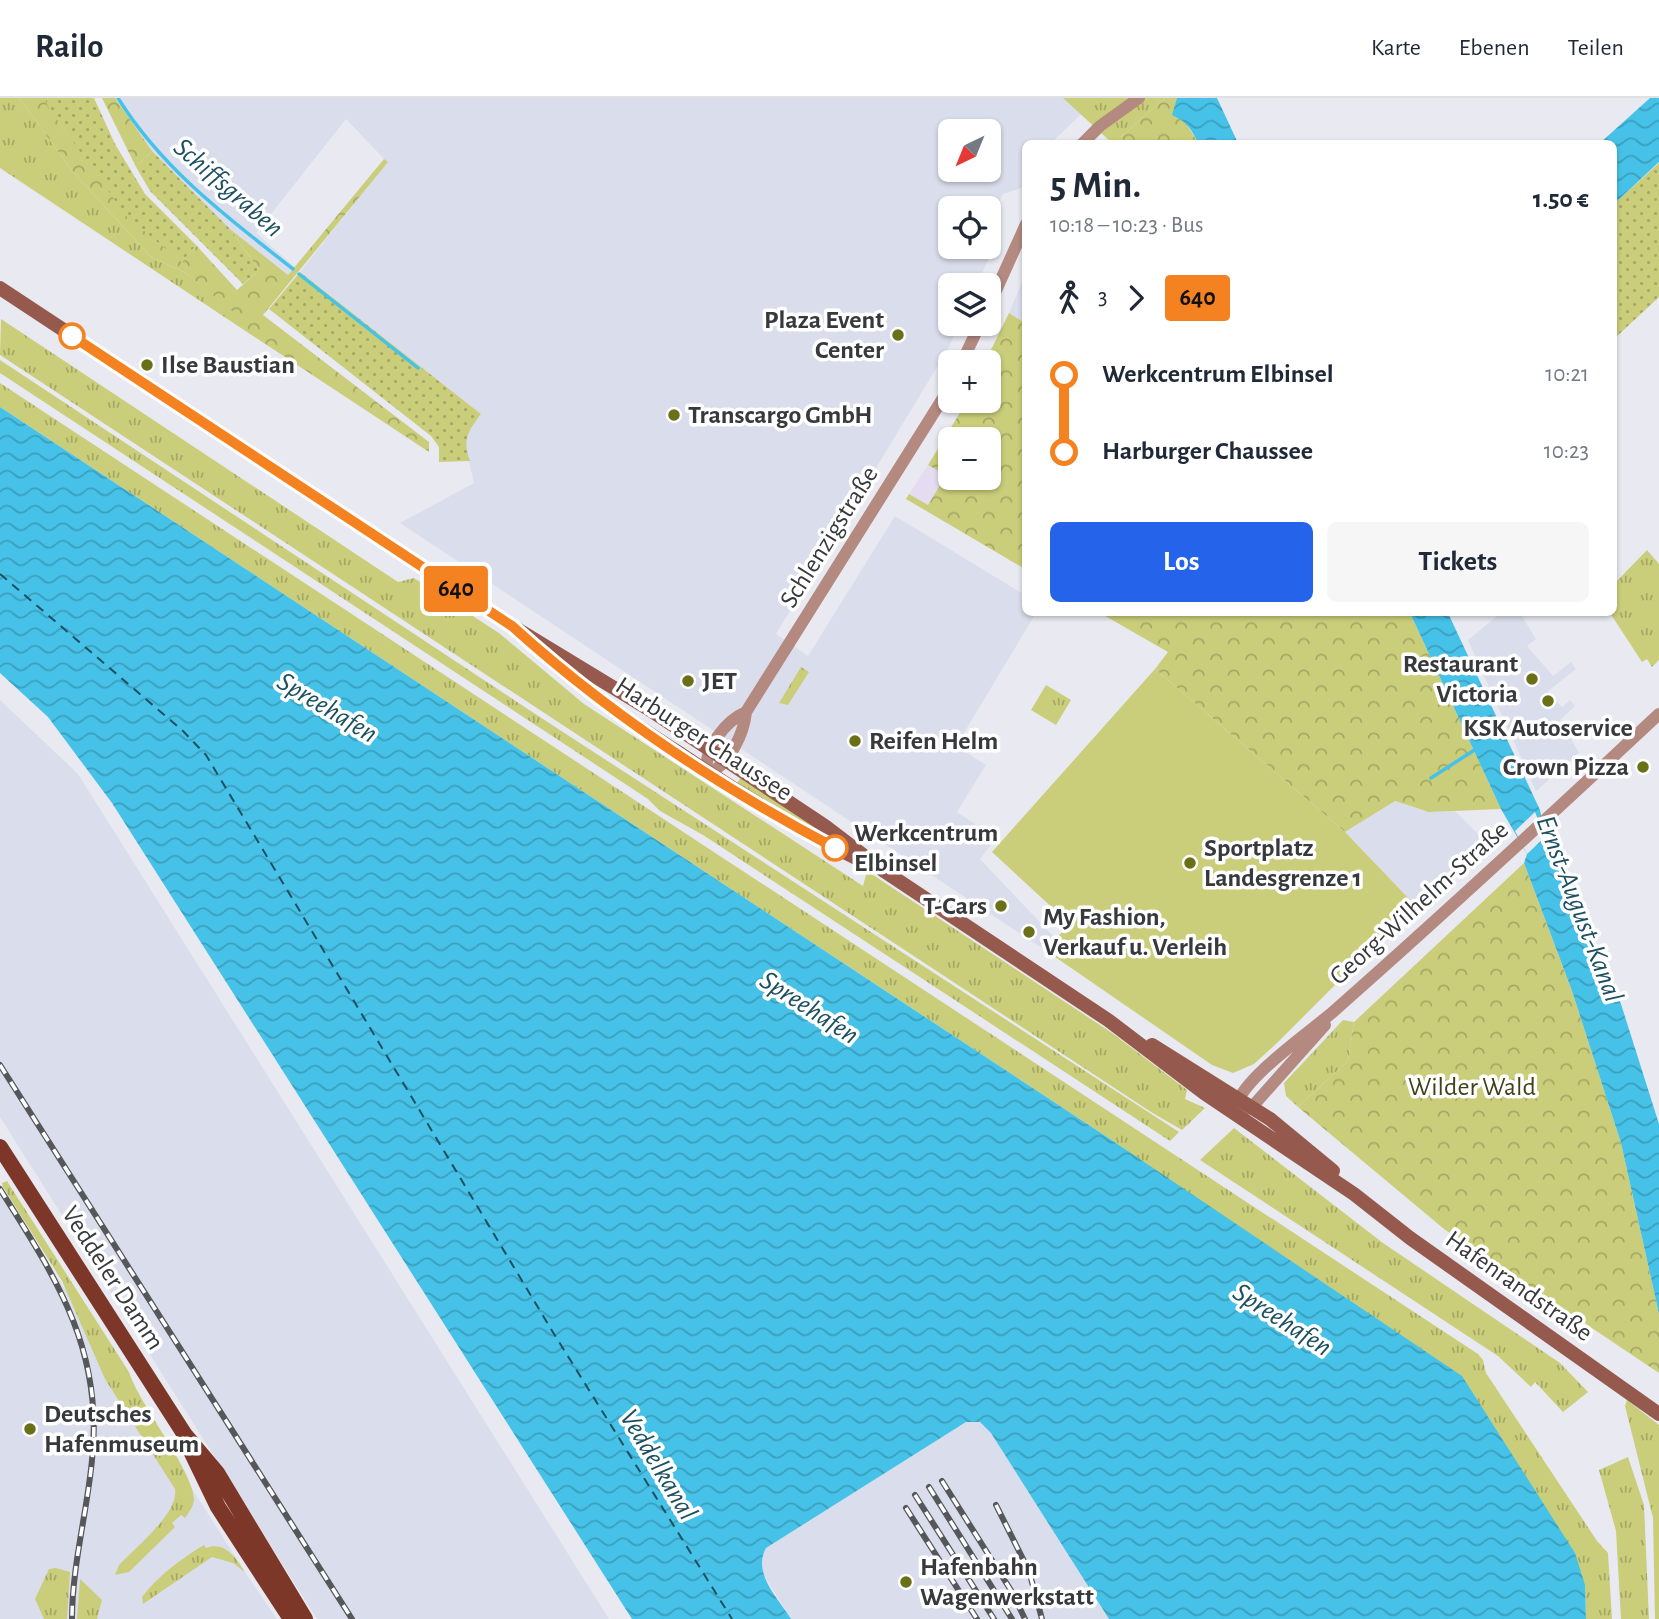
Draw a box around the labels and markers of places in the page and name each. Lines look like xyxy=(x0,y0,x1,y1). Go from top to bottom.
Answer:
place label: Plaza Event Center xyxy=(764,307,884,363)
unlabelled marker xyxy=(59,323,85,349)
marker: Plaza Event Center xyxy=(890,327,906,343)
place label: Ilse Baustian xyxy=(161,352,295,378)
marker: Ilse Baustian xyxy=(139,357,155,373)
place label: Transcargo GmbH xyxy=(688,402,872,428)
marker: Transcargo GmbH xyxy=(666,407,682,423)
place label: Restaurant Victoria xyxy=(1403,651,1518,707)
place label: JET xyxy=(702,668,737,694)
marker: Restaurant Victoria xyxy=(1524,671,1540,687)
marker: JET xyxy=(680,673,696,689)
marker: KSK Autoservice xyxy=(1540,693,1556,709)
place label: KSK Autoservice xyxy=(1463,715,1633,741)
place label: Reifen Helm xyxy=(869,728,998,754)
marker: Reifen Helm xyxy=(847,733,863,749)
place label: Crown Pizza xyxy=(1503,754,1629,780)
marker: Crown Pizza xyxy=(1635,759,1651,775)
place label: Werkcentrum Elbinsel xyxy=(854,820,998,876)
marker: Werkcentrum Elbinsel xyxy=(822,835,848,861)
place label: Sportplatz Landesgrenze 1 xyxy=(1204,835,1362,891)
marker: Sportplatz Landesgrenze 1 xyxy=(1182,855,1198,871)
place label: T-Cars xyxy=(923,893,987,919)
marker: T-Cars xyxy=(993,898,1009,914)
place label: My Fashion, Verkauf u. Verleih xyxy=(1043,904,1227,960)
marker: My Fashion, Verkauf u. Verleih xyxy=(1021,924,1037,940)
place label: Deutsches Hafenmuseum xyxy=(44,1401,199,1457)
marker: Deutsches Hafenmuseum xyxy=(22,1421,38,1437)
place label: Hafenbahn Wagenwerkstatt xyxy=(920,1554,1094,1610)
marker: Hafenbahn Wagenwerkstatt xyxy=(898,1574,914,1590)

